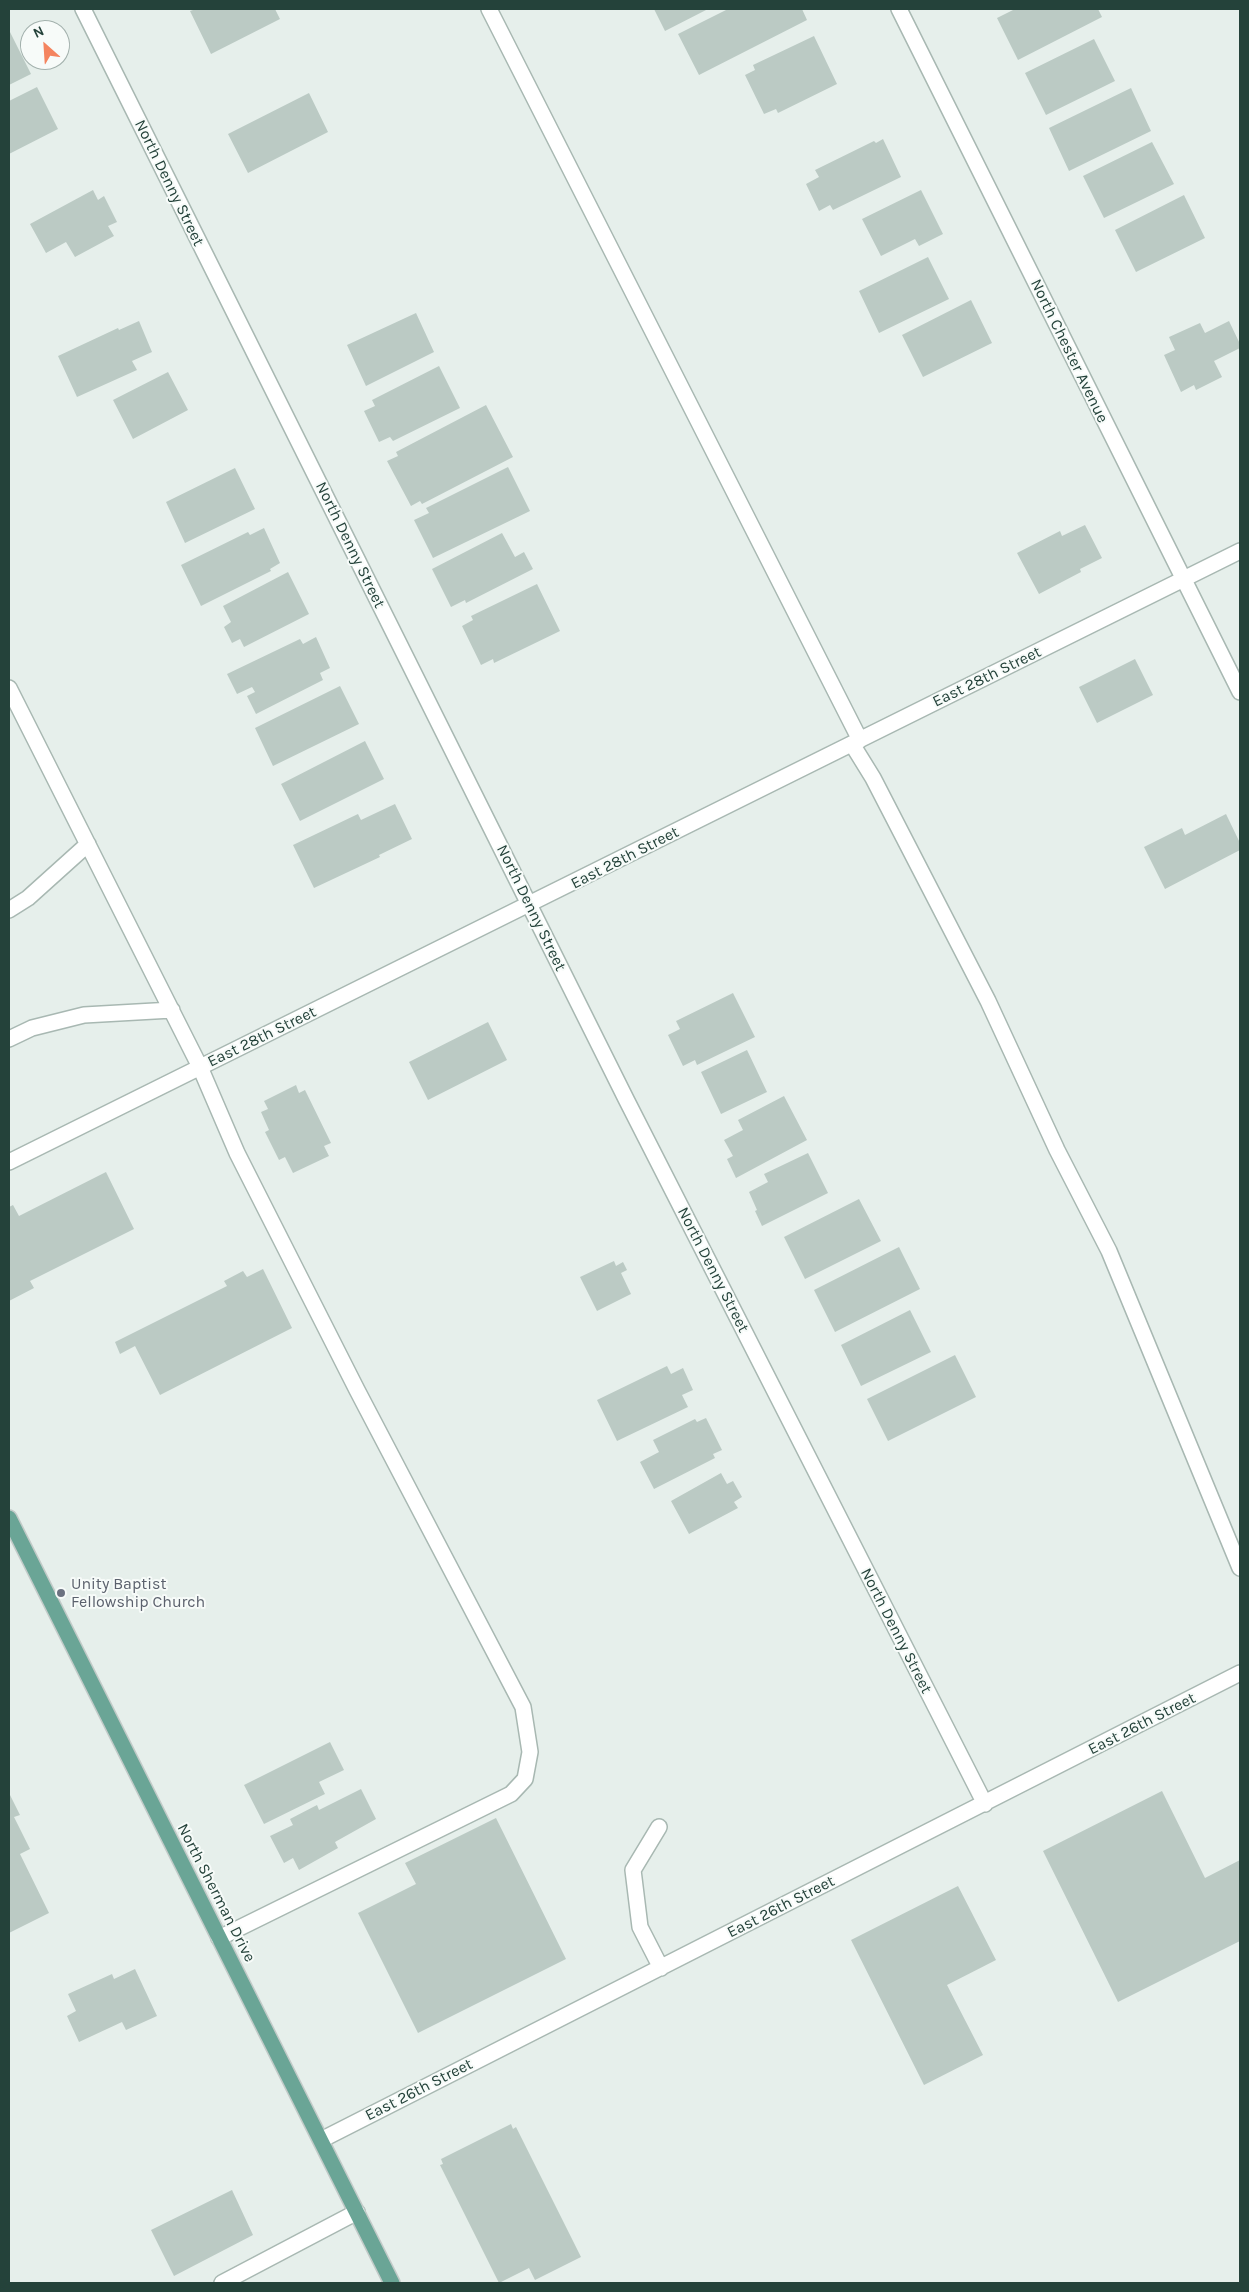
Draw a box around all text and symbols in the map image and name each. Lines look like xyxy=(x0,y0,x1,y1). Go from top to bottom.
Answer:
north arrow xyxy=(20,20,70,70)
text: N xyxy=(30,22,47,42)
street label: North Denny Street xyxy=(130,117,208,249)
street label: North Chester Avenue xyxy=(1026,276,1112,426)
street label: North Denny Street xyxy=(311,479,389,611)
street label: East 28th Street xyxy=(930,642,1044,712)
street label: East 28th Street xyxy=(568,823,682,893)
street label: North Denny Street xyxy=(492,842,570,974)
street label: East 28th Street xyxy=(205,1002,319,1072)
street label: North Denny Street xyxy=(673,1204,753,1336)
street label: North Denny Street xyxy=(856,1565,936,1697)
place label: Unity Baptist Fellowship Church xyxy=(71,1574,205,1612)
marker: Unity Baptist Fellowship Church xyxy=(55,1587,67,1599)
street label: East 26th Street xyxy=(1085,1689,1199,1759)
street label: North Sherman Drive xyxy=(173,1821,259,1965)
street label: East 26th Street xyxy=(724,1872,838,1942)
street label: East 26th Street xyxy=(362,2055,476,2125)

